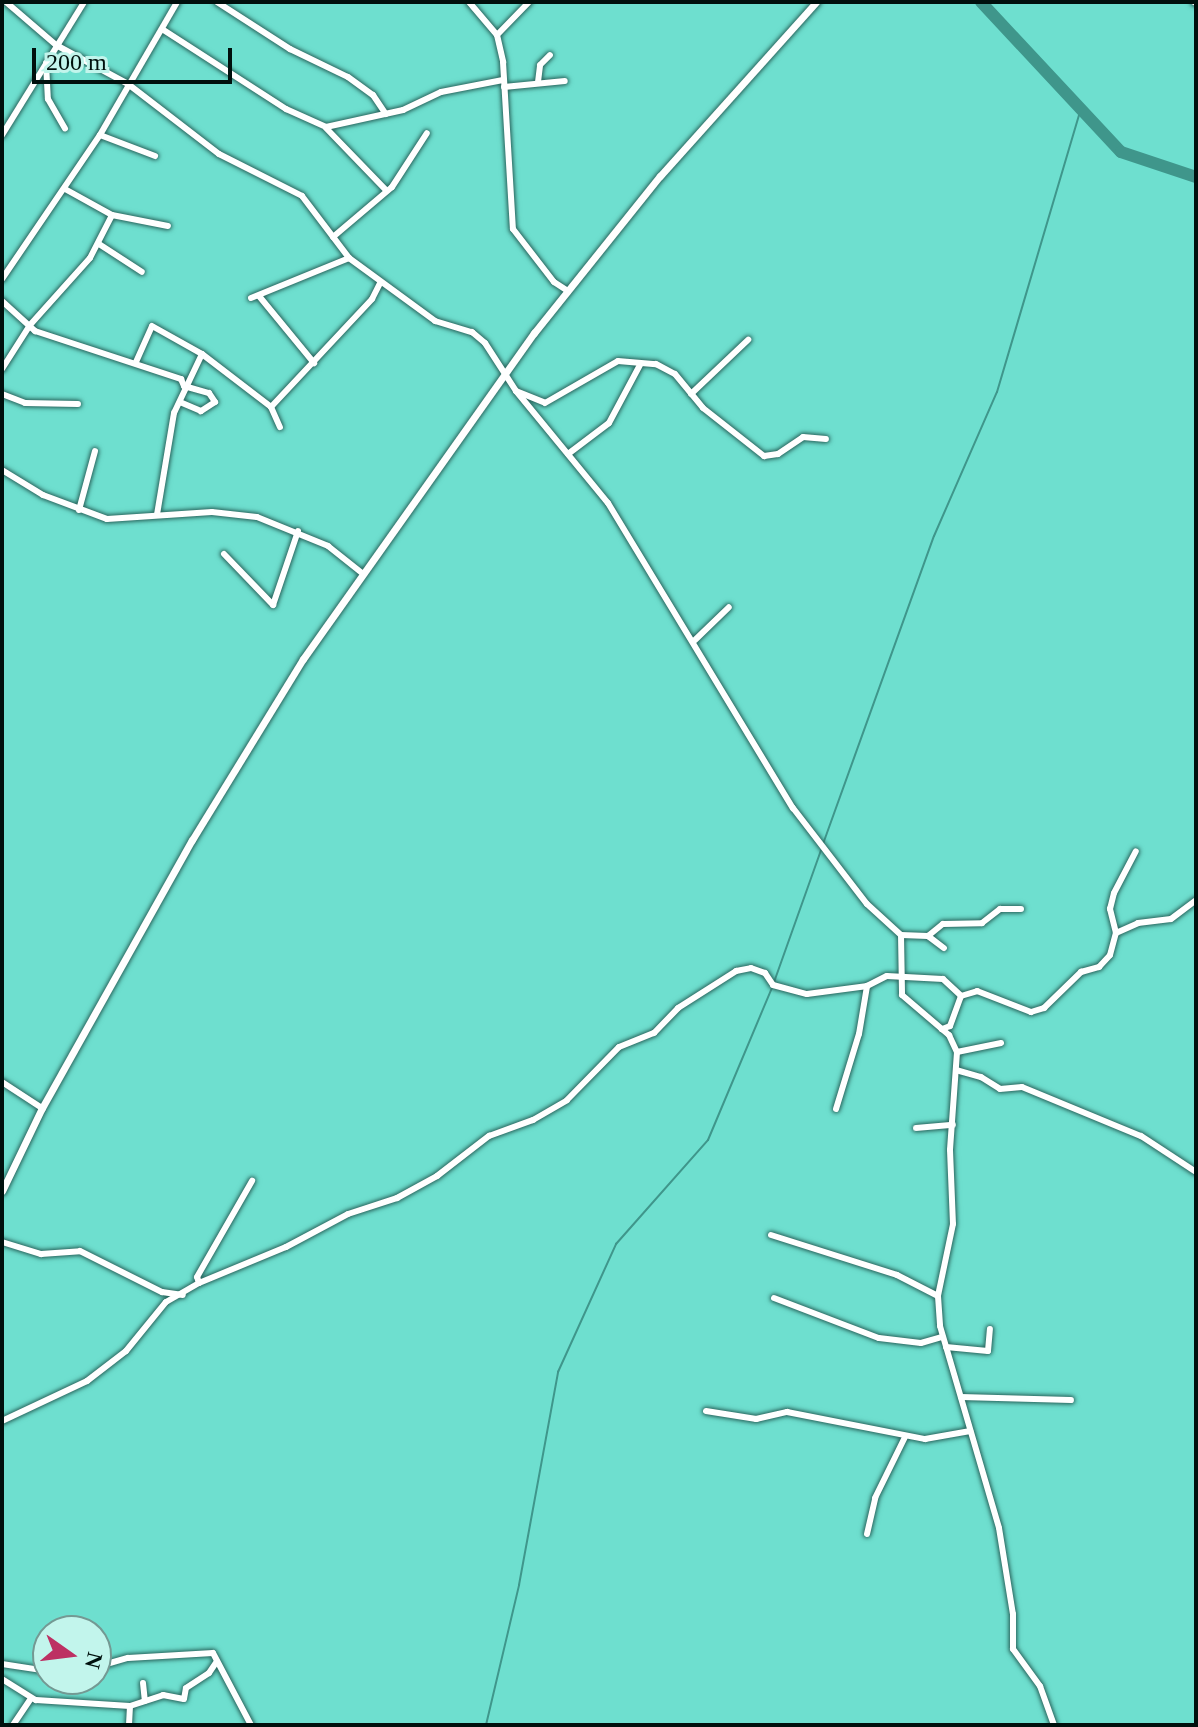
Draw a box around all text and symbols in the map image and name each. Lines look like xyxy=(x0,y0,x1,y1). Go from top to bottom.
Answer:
scale bar xyxy=(36,32,236,82)
text: 200 m xyxy=(46,49,107,75)
north arrow xyxy=(32,1615,112,1695)
text: N xyxy=(80,1650,108,1671)

